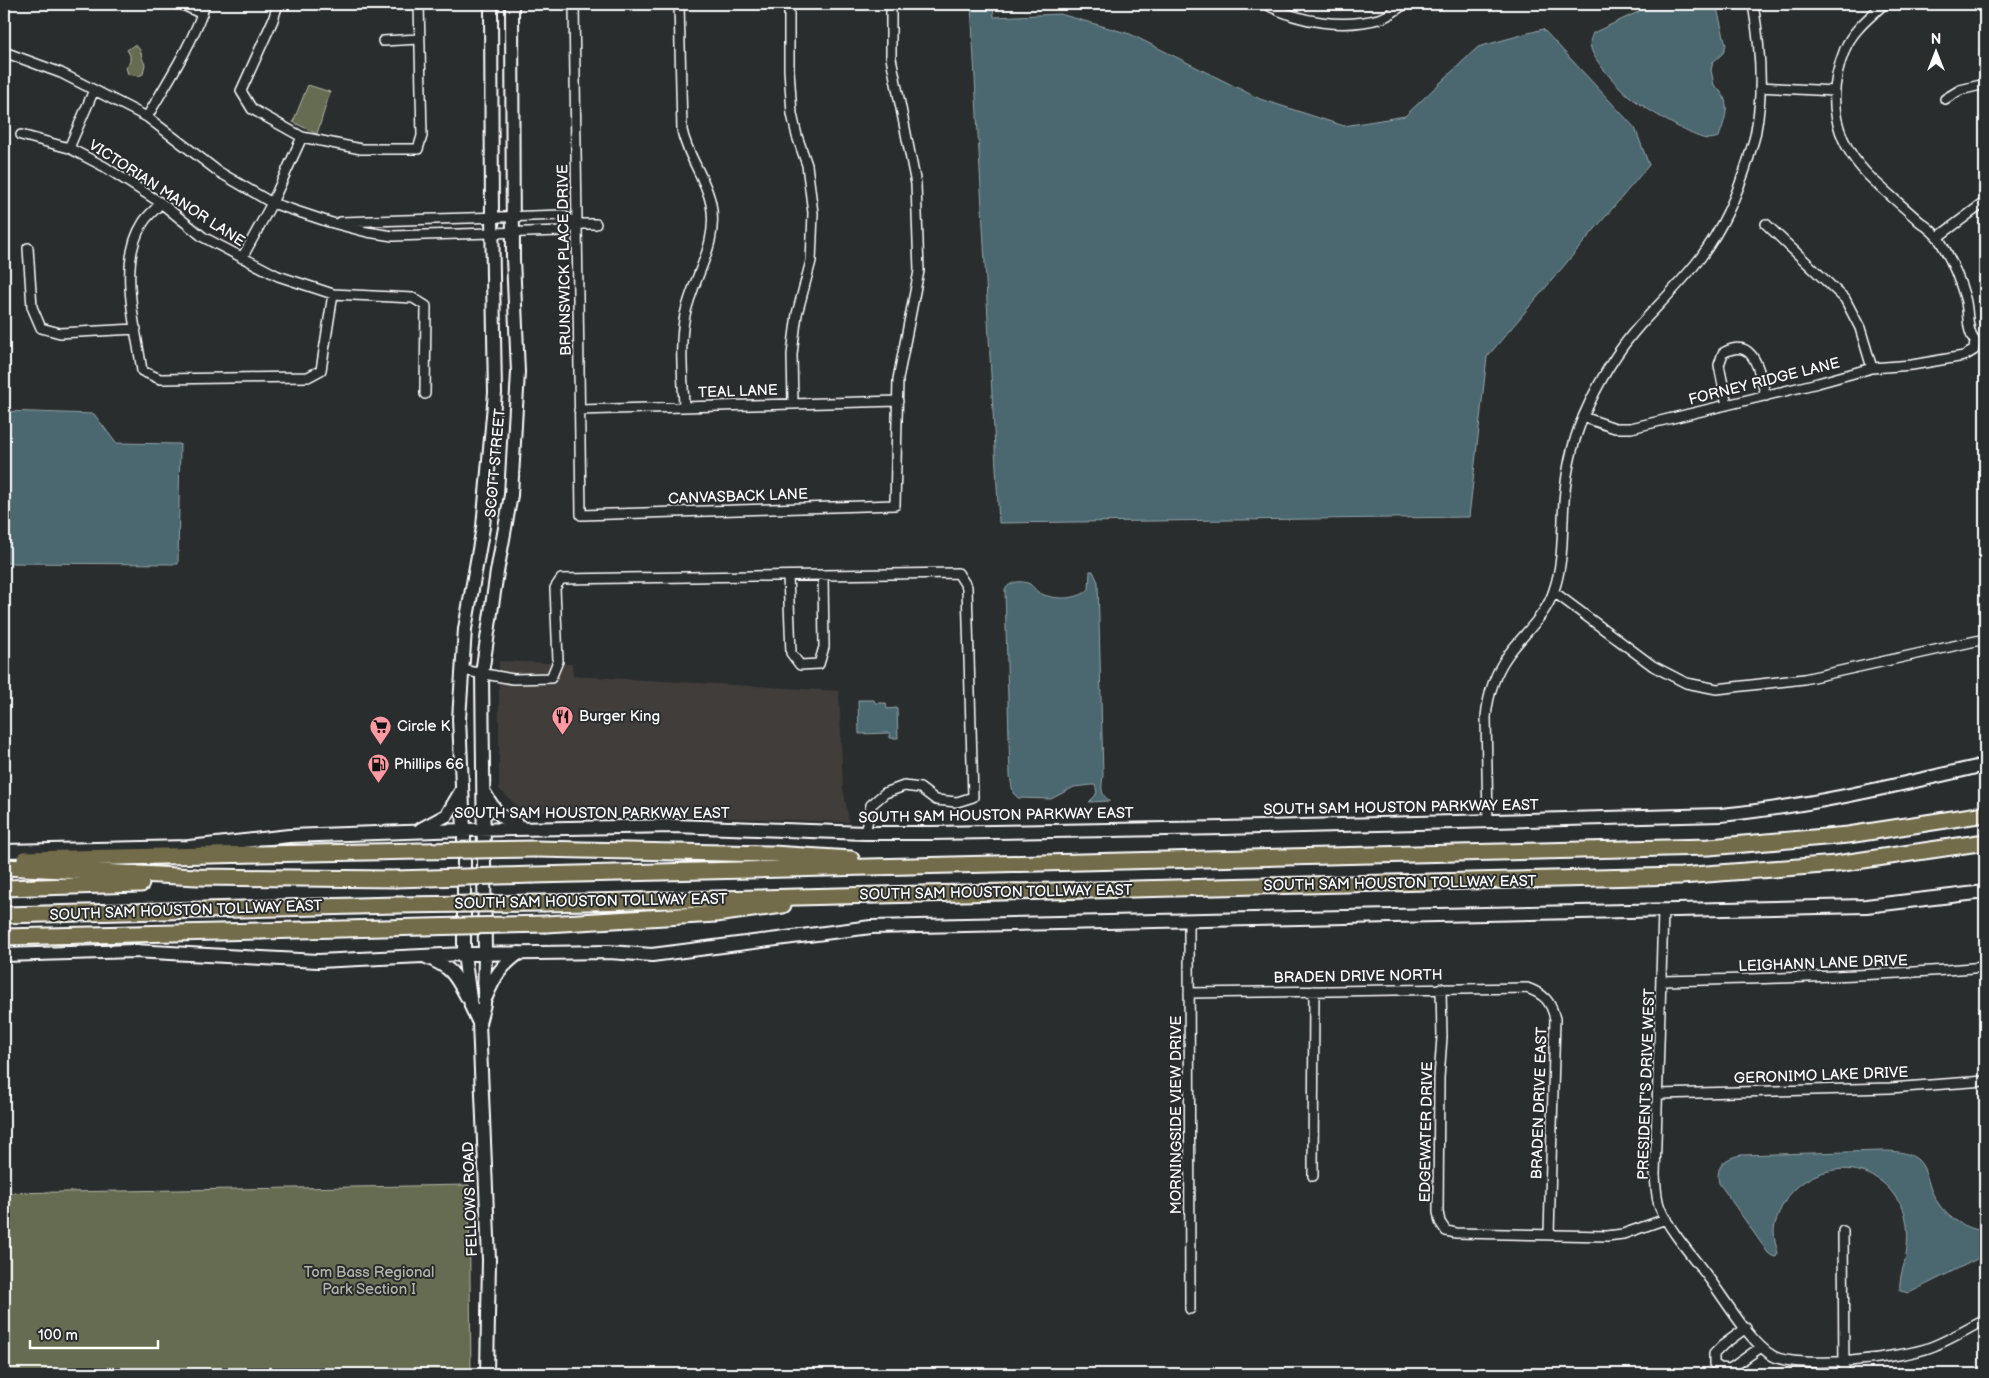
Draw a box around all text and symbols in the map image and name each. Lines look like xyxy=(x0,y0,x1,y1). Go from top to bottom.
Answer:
north arrow xyxy=(1912,28,1962,78)
text: N xyxy=(1931,31,1941,48)
street label: VICTORIAN MANOR LANE xyxy=(85,136,248,251)
street label: BRUNSWICK PLACE DRIVE xyxy=(553,164,576,356)
street label: FORNEY RIDGE LANE xyxy=(1686,353,1842,409)
street label: TEAL LANE xyxy=(698,381,778,402)
street label: SCOTT STREET xyxy=(481,408,510,518)
street label: CANVASBACK LANE xyxy=(668,485,808,508)
restaurant icon: Burger King xyxy=(551,704,575,735)
place label: Burger King xyxy=(579,707,660,726)
supermarket icon: Circle K xyxy=(369,714,393,745)
place label: Circle K xyxy=(397,717,450,736)
fuel station icon: Phillips 66 xyxy=(366,752,390,783)
place label: Phillips 66 xyxy=(394,755,464,774)
street label: SOUTH SAM HOUSTON PARKWAY EAST xyxy=(1263,796,1539,819)
street label: SOUTH SAM HOUSTON PARKWAY EAST xyxy=(454,804,730,823)
street label: SOUTH SAM HOUSTON PARKWAY EAST xyxy=(858,804,1134,827)
street label: SOUTH SAM HOUSTON TOLLWAY EAST xyxy=(1263,872,1537,895)
street label: SOUTH SAM HOUSTON TOLLWAY EAST xyxy=(859,881,1133,904)
street label: SOUTH SAM HOUSTON TOLLWAY EAST xyxy=(454,890,728,913)
street label: SOUTH SAM HOUSTON TOLLWAY EAST xyxy=(49,896,323,925)
street label: LEIGHANN LANE DRIVE xyxy=(1738,951,1908,976)
street label: BRADEN DRIVE NORTH xyxy=(1273,966,1443,987)
street label: PRESIDENT'S DRIVE WEST xyxy=(1634,988,1659,1180)
street label: MORNINGSIDE VIEW DRIVE xyxy=(1167,1016,1186,1214)
street label: BRADEN DRIVE EAST xyxy=(1527,1026,1552,1180)
street label: EDGEWATER DRIVE xyxy=(1416,1061,1437,1203)
street label: GERONIMO LAKE DRIVE xyxy=(1734,1063,1909,1088)
street label: FELLOWS ROAD xyxy=(459,1141,482,1257)
park label: Tom Bass Regional Park Section I xyxy=(304,1263,434,1299)
scale bar xyxy=(30,1318,158,1350)
text: 100 m xyxy=(38,1326,78,1345)

